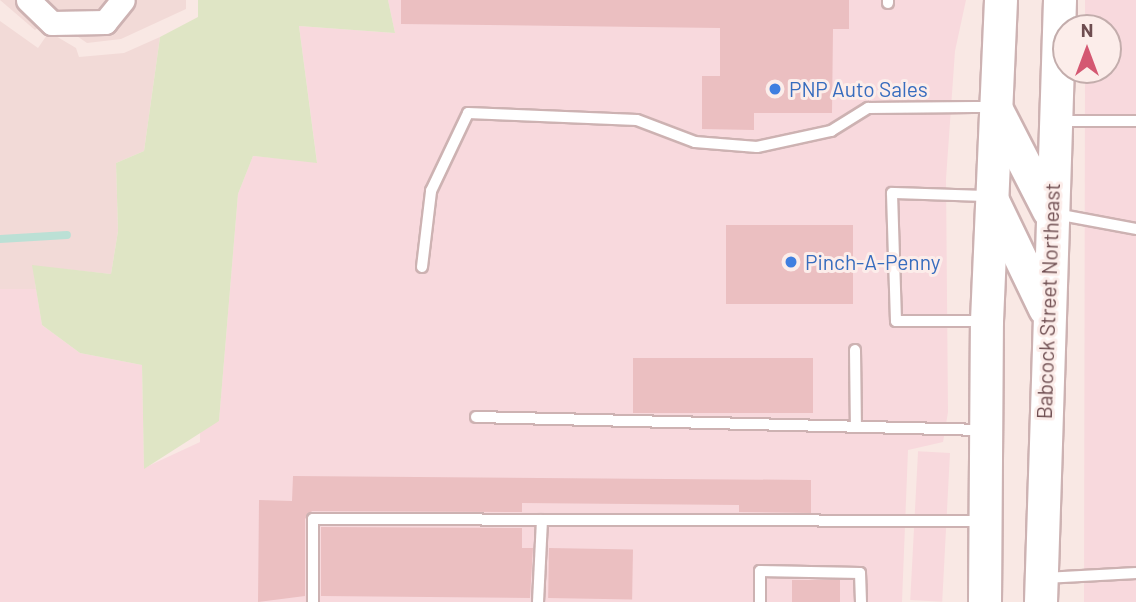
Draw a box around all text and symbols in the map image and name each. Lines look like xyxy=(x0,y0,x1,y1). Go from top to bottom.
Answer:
north arrow xyxy=(1052,14,1122,84)
text: N xyxy=(1081,18,1093,41)
place label: PNP Auto Sales xyxy=(789,76,928,102)
marker: PNP Auto Sales xyxy=(767,81,783,97)
street label: Babcock Street Northeast xyxy=(1031,182,1065,420)
place label: Pinch-A-Penny xyxy=(805,249,940,275)
marker: Pinch-A-Penny xyxy=(783,254,799,270)

